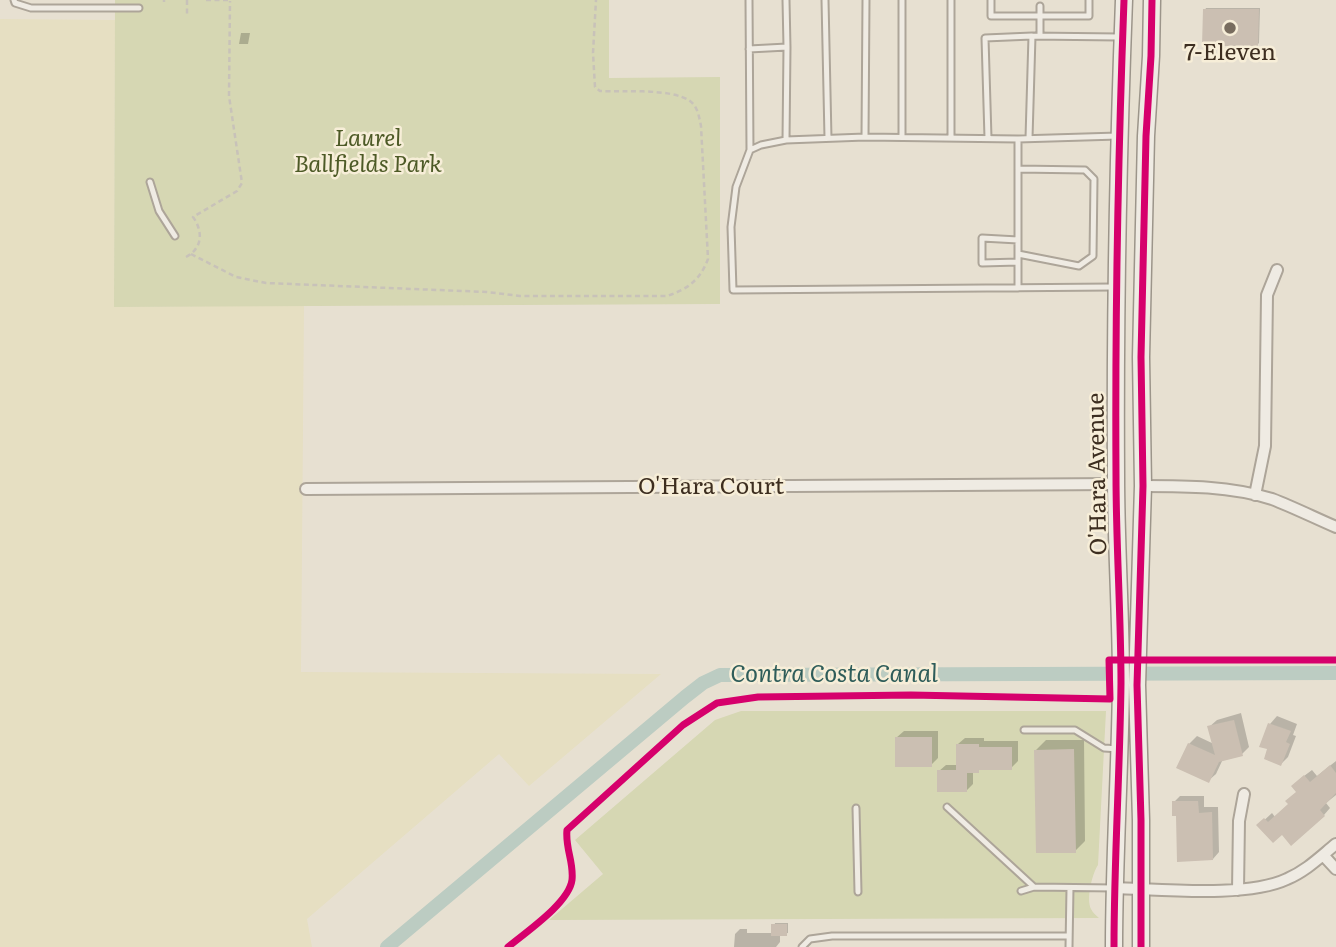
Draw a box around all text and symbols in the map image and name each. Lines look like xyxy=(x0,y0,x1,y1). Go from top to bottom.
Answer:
marker: 7-Eleven xyxy=(1222,20,1238,36)
place label: 7-Eleven xyxy=(1184,39,1276,67)
park label: Laurel Ballfields Park xyxy=(294,125,442,179)
street label: O'Hara Avenue xyxy=(1083,393,1113,555)
street label: O'Hara Court xyxy=(638,473,784,501)
water label: Contra Costa Canal xyxy=(730,661,938,689)

